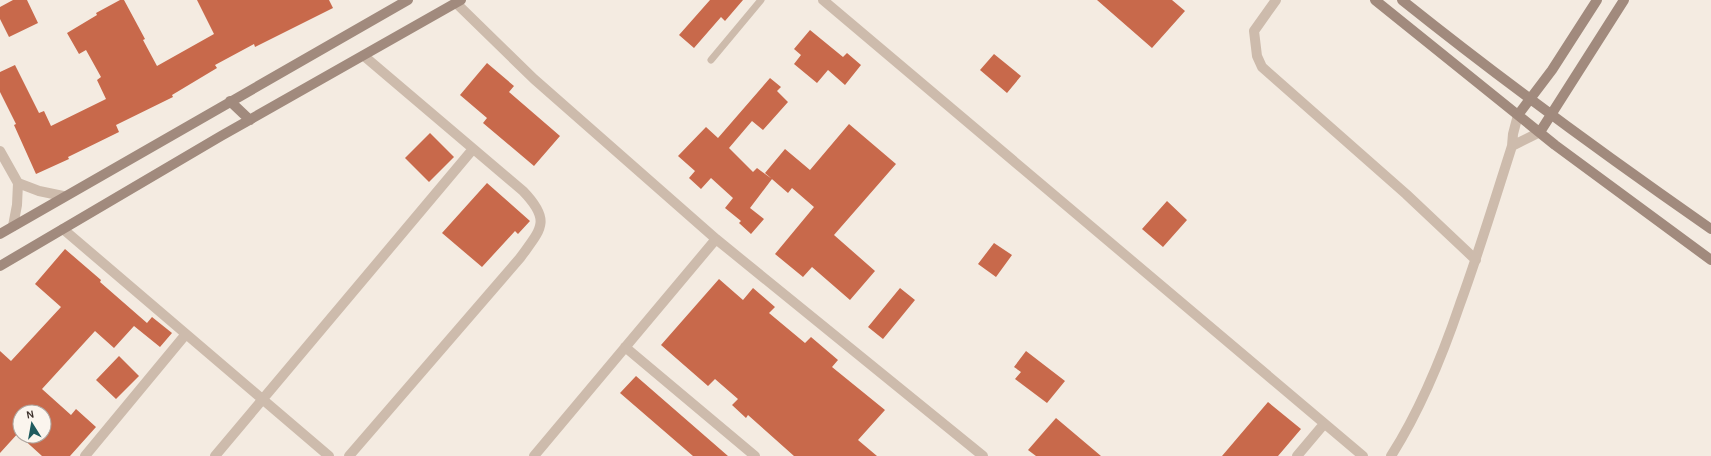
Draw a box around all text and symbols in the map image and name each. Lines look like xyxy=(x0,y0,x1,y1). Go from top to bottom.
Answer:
north arrow xyxy=(12,404,52,444)
text: N xyxy=(25,408,35,422)

